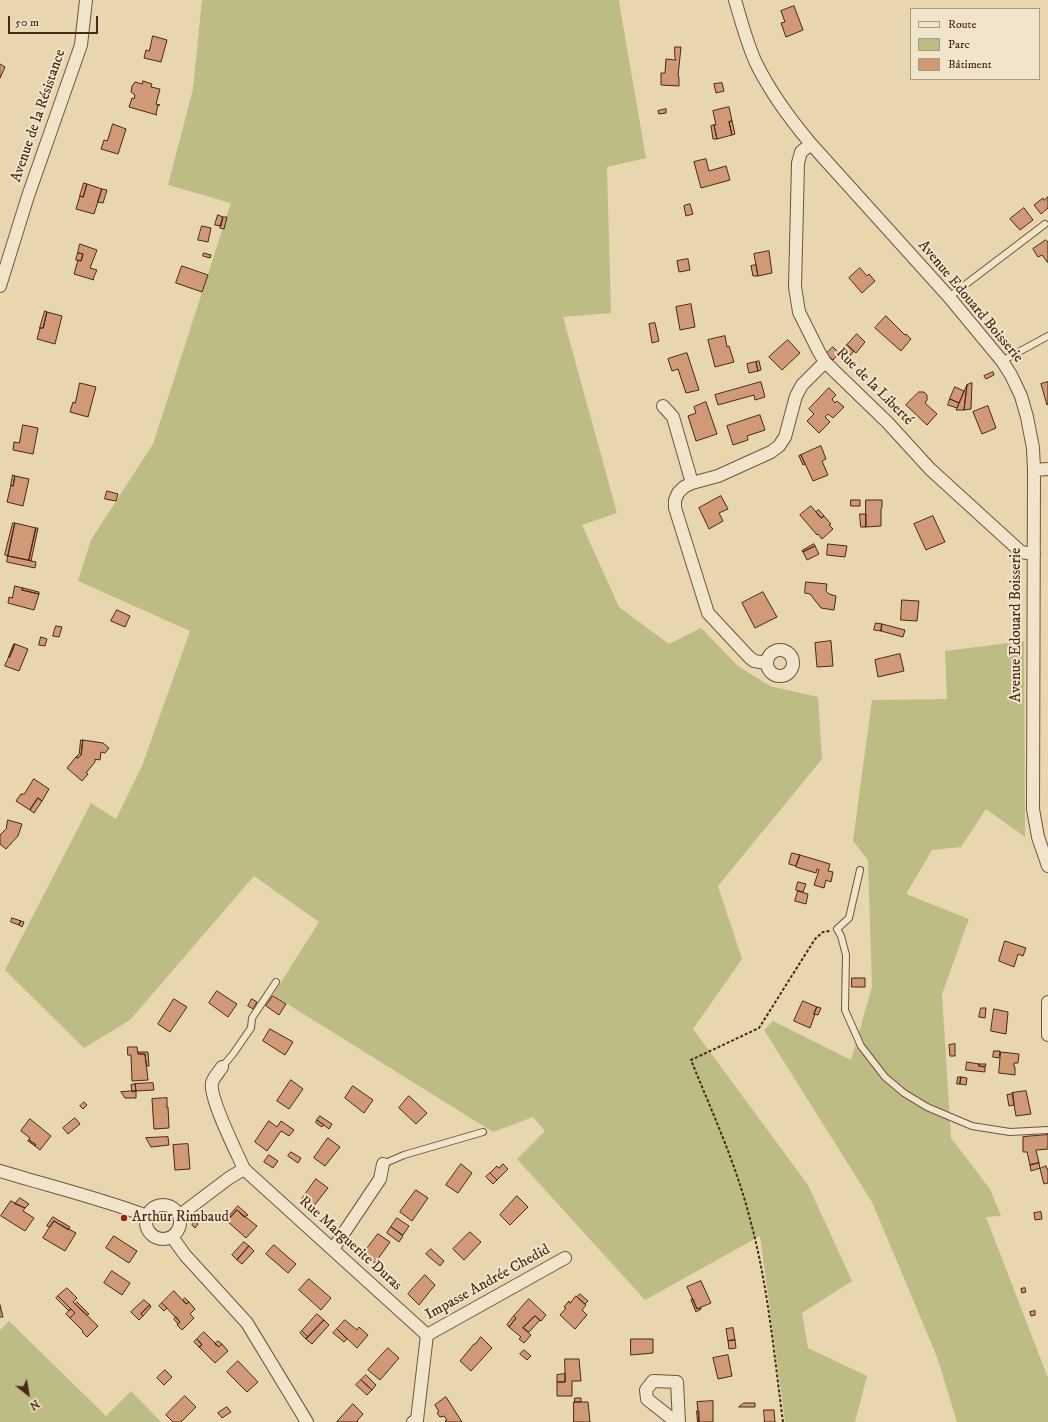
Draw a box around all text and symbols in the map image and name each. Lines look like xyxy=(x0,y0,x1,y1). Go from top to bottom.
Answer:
scale bar xyxy=(10,8,100,34)
legend xyxy=(910,8,1040,80)
text: 50 m xyxy=(15,15,39,30)
text: Route xyxy=(948,17,976,32)
text: Parc xyxy=(948,37,970,52)
street label: Avenue de la Résistance xyxy=(8,47,70,185)
text: Bâtiment xyxy=(948,57,992,72)
street label: Avenue Edouard Boisserie xyxy=(914,237,1026,367)
street label: Rue de la Liberté xyxy=(832,345,916,429)
street label: Avenue Edouard Boisserie xyxy=(1008,548,1026,702)
street label: Rue Marguerite Duras xyxy=(295,1193,405,1295)
place label: Arthur Rimbaud xyxy=(132,1209,229,1227)
marker: Arthur Rimbaud xyxy=(119,1213,129,1223)
street label: Impasse Andrée Chedid xyxy=(423,1241,553,1325)
north arrow xyxy=(8,1374,48,1414)
text: N xyxy=(27,1396,42,1413)

